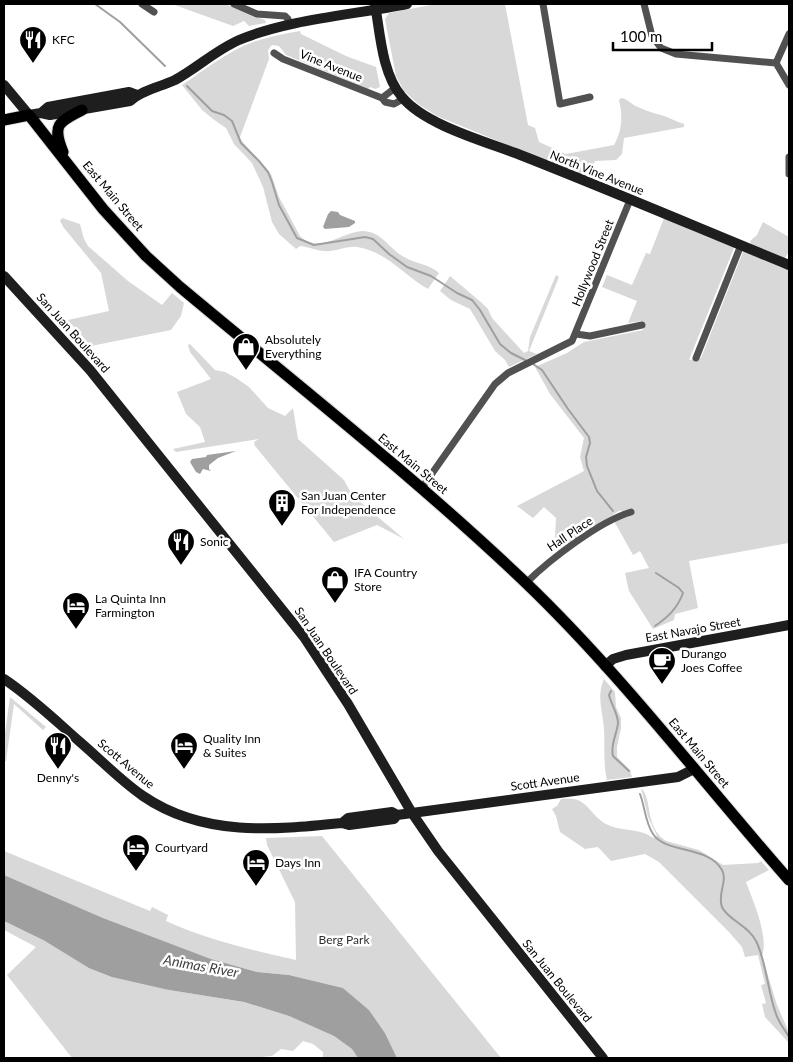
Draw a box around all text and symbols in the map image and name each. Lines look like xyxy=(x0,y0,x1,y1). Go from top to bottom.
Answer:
scale bar xyxy=(613,20,712,52)
restaurant icon: KFC xyxy=(18,25,48,64)
text: 100 m xyxy=(620,27,662,45)
place label: KFC xyxy=(52,32,75,47)
street label: Vine Avenue xyxy=(298,46,365,85)
street label: North Vine Avenue xyxy=(548,147,646,198)
street label: East Main Street xyxy=(80,158,147,234)
street label: Hollywood Street xyxy=(568,217,617,308)
street label: San Juan Boulevard xyxy=(34,290,113,376)
shop icon: Absolutely Everything xyxy=(231,332,261,371)
place label: Absolutely Everything xyxy=(265,332,322,361)
street label: East Main Street xyxy=(375,430,452,498)
building icon: San Juan Center For Independence xyxy=(267,488,297,527)
place label: San Juan Center For Independence xyxy=(301,488,396,517)
street label: Hall Place xyxy=(544,513,595,554)
restaurant icon: Sonic xyxy=(166,527,196,566)
place label: Sonic xyxy=(200,534,229,549)
shop icon: IFA Country Store xyxy=(320,565,350,604)
place label: IFA Country Store xyxy=(354,565,418,594)
hotel icon: La Quinta Inn Farmington xyxy=(61,591,91,630)
place label: La Quinta Inn Farmington xyxy=(95,591,166,620)
street label: San Juan Boulevard xyxy=(292,604,361,697)
street label: East Navajo Street xyxy=(644,614,742,645)
cafe icon: Durango Joes Coffee xyxy=(647,646,677,685)
place label: Durango Joes Coffee xyxy=(681,646,742,675)
street label: East Main Street xyxy=(666,715,733,791)
restaurant icon: Denny's xyxy=(43,731,73,770)
hotel icon: Quality Inn & Suites xyxy=(169,731,199,770)
place label: Quality Inn & Suites xyxy=(203,731,261,760)
street label: Scott Avenue xyxy=(95,736,158,792)
street label: Scott Avenue xyxy=(510,769,580,794)
place label: Denny's xyxy=(37,770,79,785)
hotel icon: Courtyard xyxy=(121,833,151,872)
place label: Courtyard xyxy=(155,840,208,855)
hotel icon: Days Inn xyxy=(241,848,271,887)
place label: Days Inn xyxy=(275,855,321,870)
park label: Berg Park xyxy=(319,932,370,947)
street label: San Juan Boulevard xyxy=(519,936,595,1025)
water label: Animas River xyxy=(161,950,240,980)

